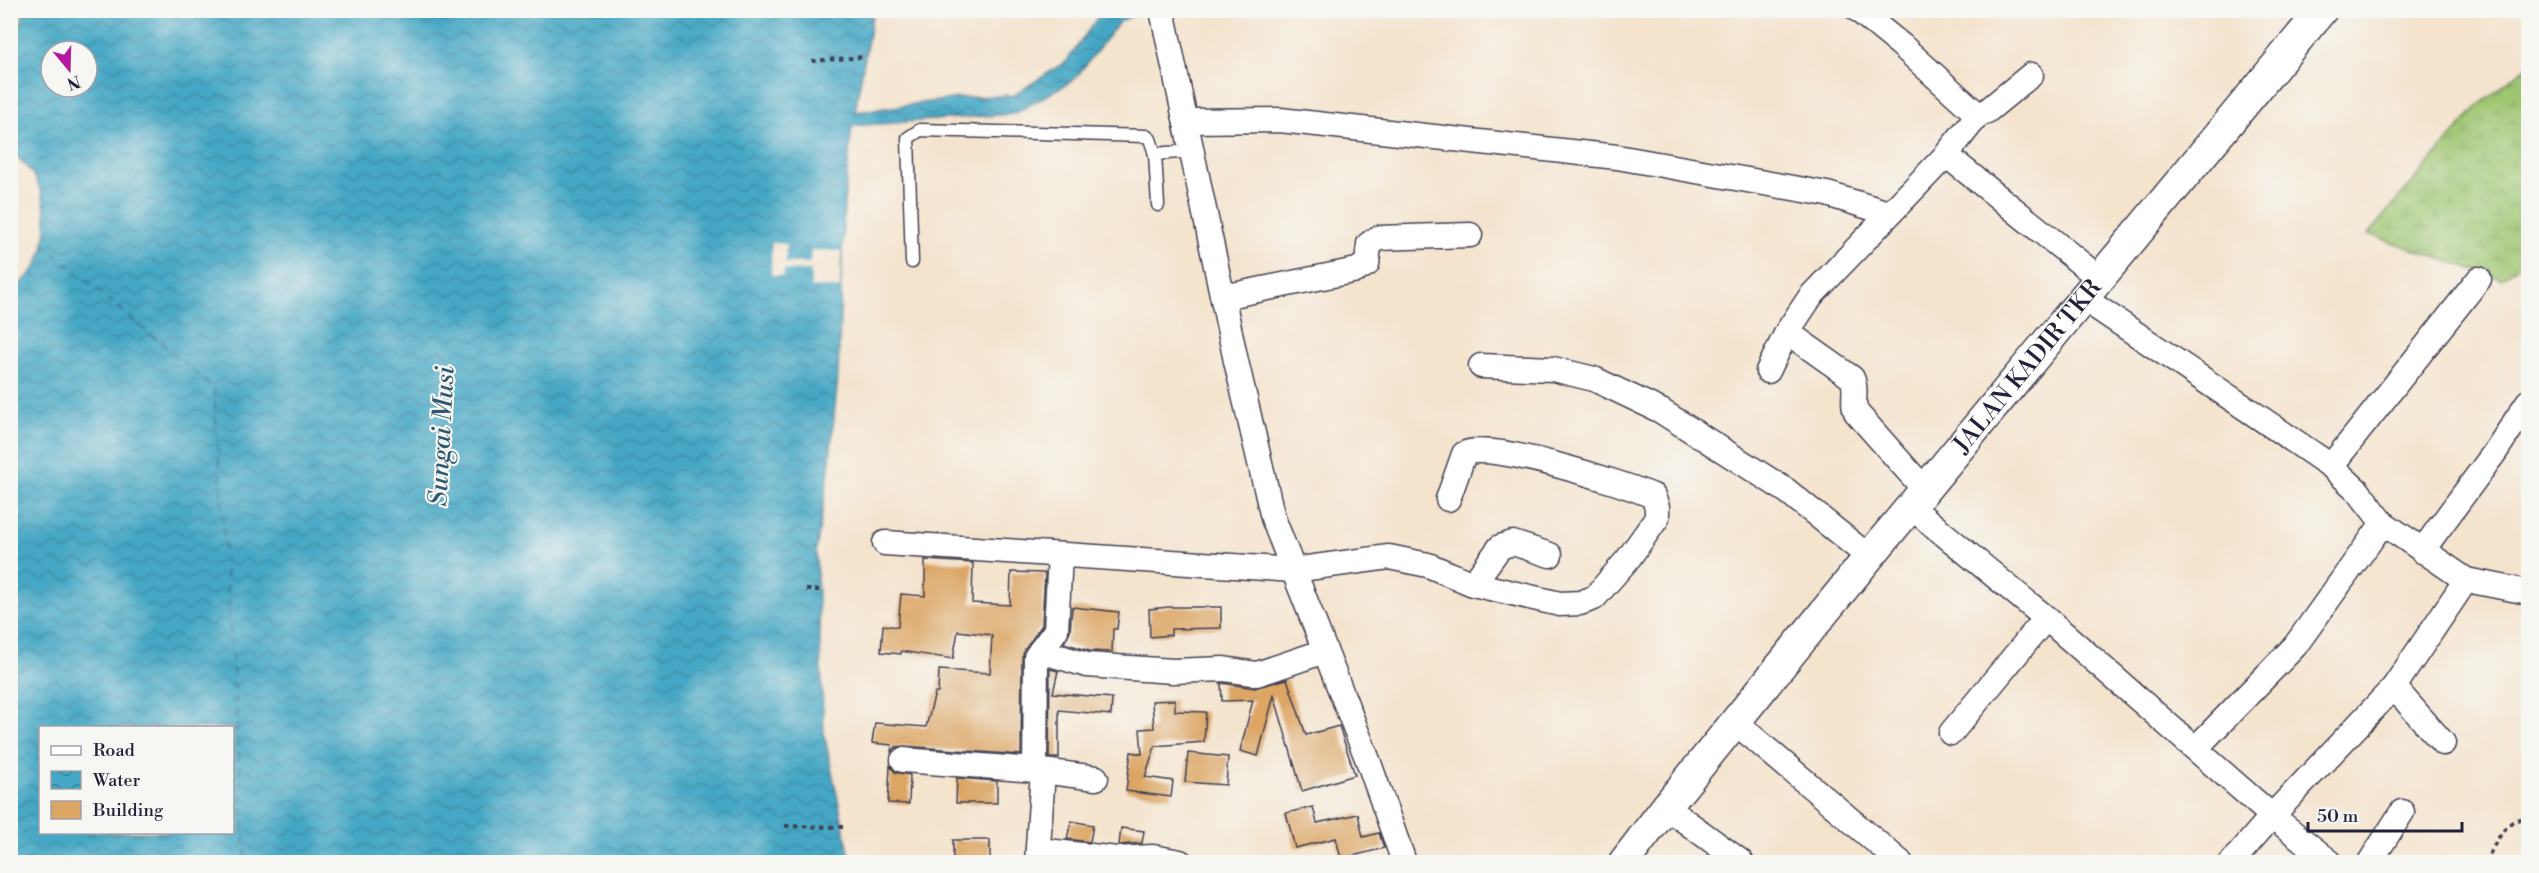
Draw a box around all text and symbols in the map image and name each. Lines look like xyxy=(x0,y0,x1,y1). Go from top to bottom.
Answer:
north arrow xyxy=(39,39,99,99)
text: N xyxy=(64,71,83,94)
street label: JALAN KADIR TKR xyxy=(1947,273,2109,460)
water label: Sungai Musi xyxy=(422,364,462,507)
legend xyxy=(39,726,234,834)
text: Road xyxy=(93,739,136,762)
text: Water xyxy=(92,769,141,792)
scale bar xyxy=(2308,795,2462,833)
text: Building xyxy=(92,799,164,822)
text: 50 m xyxy=(2317,805,2359,828)

